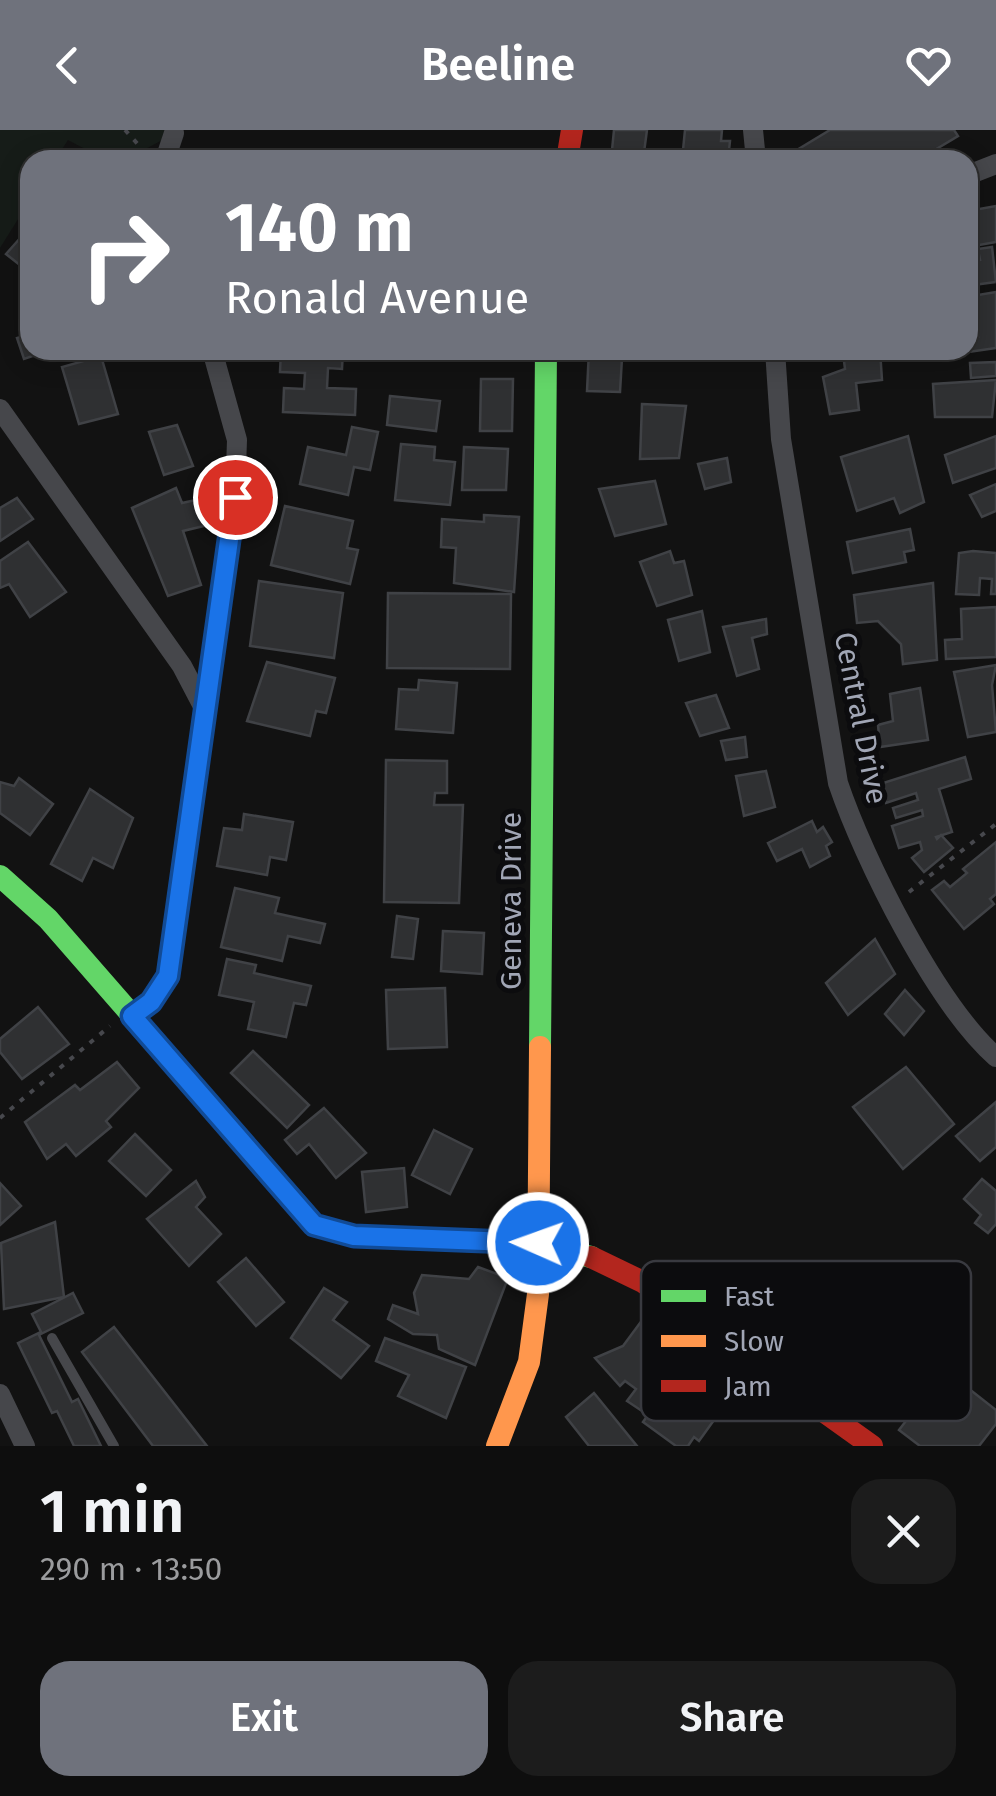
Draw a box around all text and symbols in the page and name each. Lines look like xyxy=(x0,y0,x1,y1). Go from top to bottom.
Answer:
icon: back xyxy=(40,38,95,93)
text: Beeline xyxy=(421,38,575,92)
icon: heart xyxy=(901,38,956,93)
text: 140 m xyxy=(225,186,414,270)
icon: right xyxy=(60,190,190,320)
text: Ronald Avenue xyxy=(225,271,529,325)
pin xyxy=(193,455,278,540)
icon: arrive xyxy=(208,470,263,525)
street label: Central Drive xyxy=(827,629,895,807)
street label: Geneva Drive xyxy=(493,812,529,990)
position arrow xyxy=(486,1191,590,1295)
legend xyxy=(641,1261,971,1421)
text: Fast xyxy=(724,1280,775,1313)
text: Slow xyxy=(724,1325,784,1358)
text: Jam xyxy=(724,1370,772,1403)
text: 1 min xyxy=(40,1476,185,1548)
button: close xyxy=(851,1479,956,1584)
text: 290 m · 13:50 xyxy=(40,1550,222,1588)
button: Exit xyxy=(40,1661,488,1776)
button: Share xyxy=(508,1661,956,1776)

